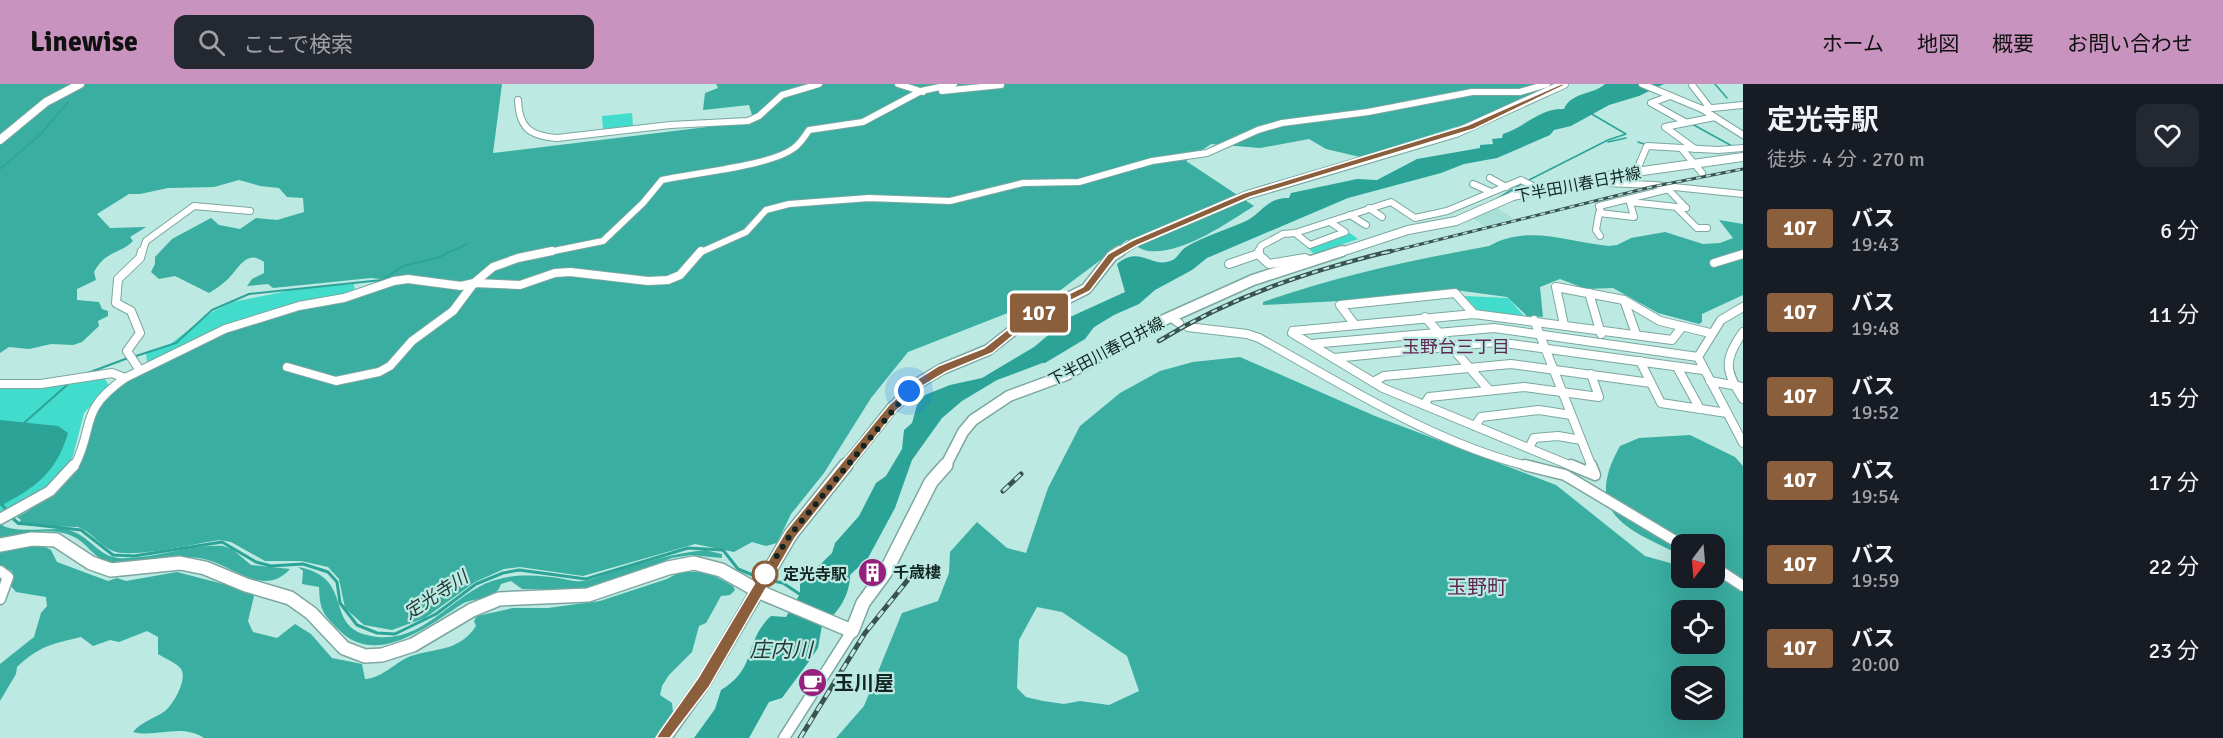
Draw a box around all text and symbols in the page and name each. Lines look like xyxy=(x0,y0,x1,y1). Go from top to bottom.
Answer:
search box xyxy=(174,15,594,69)
text: Linewise xyxy=(30,25,138,59)
icon: search xyxy=(195,26,228,59)
text: ここで検索 xyxy=(243,31,353,58)
text: ホーム xyxy=(1822,31,1884,57)
text: 地図 xyxy=(1917,31,1959,57)
text: 概要 xyxy=(1992,31,2034,57)
text: お問い合わせ xyxy=(2067,31,2193,57)
text: 定光寺駅 xyxy=(1767,103,1879,137)
button: heart xyxy=(2136,104,2199,167)
text: 徒歩 · 4 分 · 270 m xyxy=(1767,147,1925,172)
street label: 下半田川春日井線 xyxy=(1513,163,1643,207)
text: バス xyxy=(1851,205,1895,232)
text: 107 xyxy=(1783,215,1817,241)
text: 6 分 xyxy=(2160,217,2199,244)
text: 19:43 xyxy=(1851,232,1900,257)
text: バス xyxy=(1851,289,1895,316)
line badge: 107 xyxy=(1004,294,1074,332)
text: 107 xyxy=(1783,299,1817,325)
text: 107 xyxy=(1022,300,1056,326)
text: 11 分 xyxy=(2148,301,2199,328)
street label: 下半田川春日井線 xyxy=(1045,313,1168,391)
text: 19:48 xyxy=(1851,316,1900,341)
district label: 玉野台三丁目 xyxy=(1402,336,1510,358)
text: バス xyxy=(1851,373,1895,400)
your location xyxy=(894,376,924,406)
text: 107 xyxy=(1783,383,1817,409)
text: 15 分 xyxy=(2148,385,2199,412)
text: 19:52 xyxy=(1851,400,1900,425)
text: バス xyxy=(1851,457,1895,484)
text: 107 xyxy=(1783,467,1817,493)
text: 17 分 xyxy=(2148,469,2199,496)
text: 19:54 xyxy=(1851,484,1900,509)
north arrow xyxy=(1671,534,1725,588)
map controls xyxy=(1671,534,1725,720)
text: バス xyxy=(1851,541,1895,568)
text: 107 xyxy=(1783,551,1817,577)
text: 22 分 xyxy=(2148,553,2199,580)
building icon: 千歳樓 xyxy=(856,556,888,588)
marker: 定光寺駅 xyxy=(752,561,778,587)
place label: 千歳樓 xyxy=(893,563,941,583)
water label: 定光寺川 xyxy=(400,565,474,624)
place label: 定光寺駅 xyxy=(783,565,847,585)
text: 19:59 xyxy=(1851,568,1900,593)
district label: 玉野町 xyxy=(1447,575,1507,600)
button: locate xyxy=(1671,600,1725,654)
text: バス xyxy=(1851,625,1895,652)
text: 107 xyxy=(1783,635,1817,661)
water label: 庄内川 xyxy=(750,637,814,663)
text: 23 分 xyxy=(2148,637,2199,664)
text: 20:00 xyxy=(1851,652,1900,677)
button: layers xyxy=(1671,666,1725,720)
cafe icon: 玉川屋 xyxy=(797,667,829,699)
place label: 玉川屋 xyxy=(834,671,894,696)

